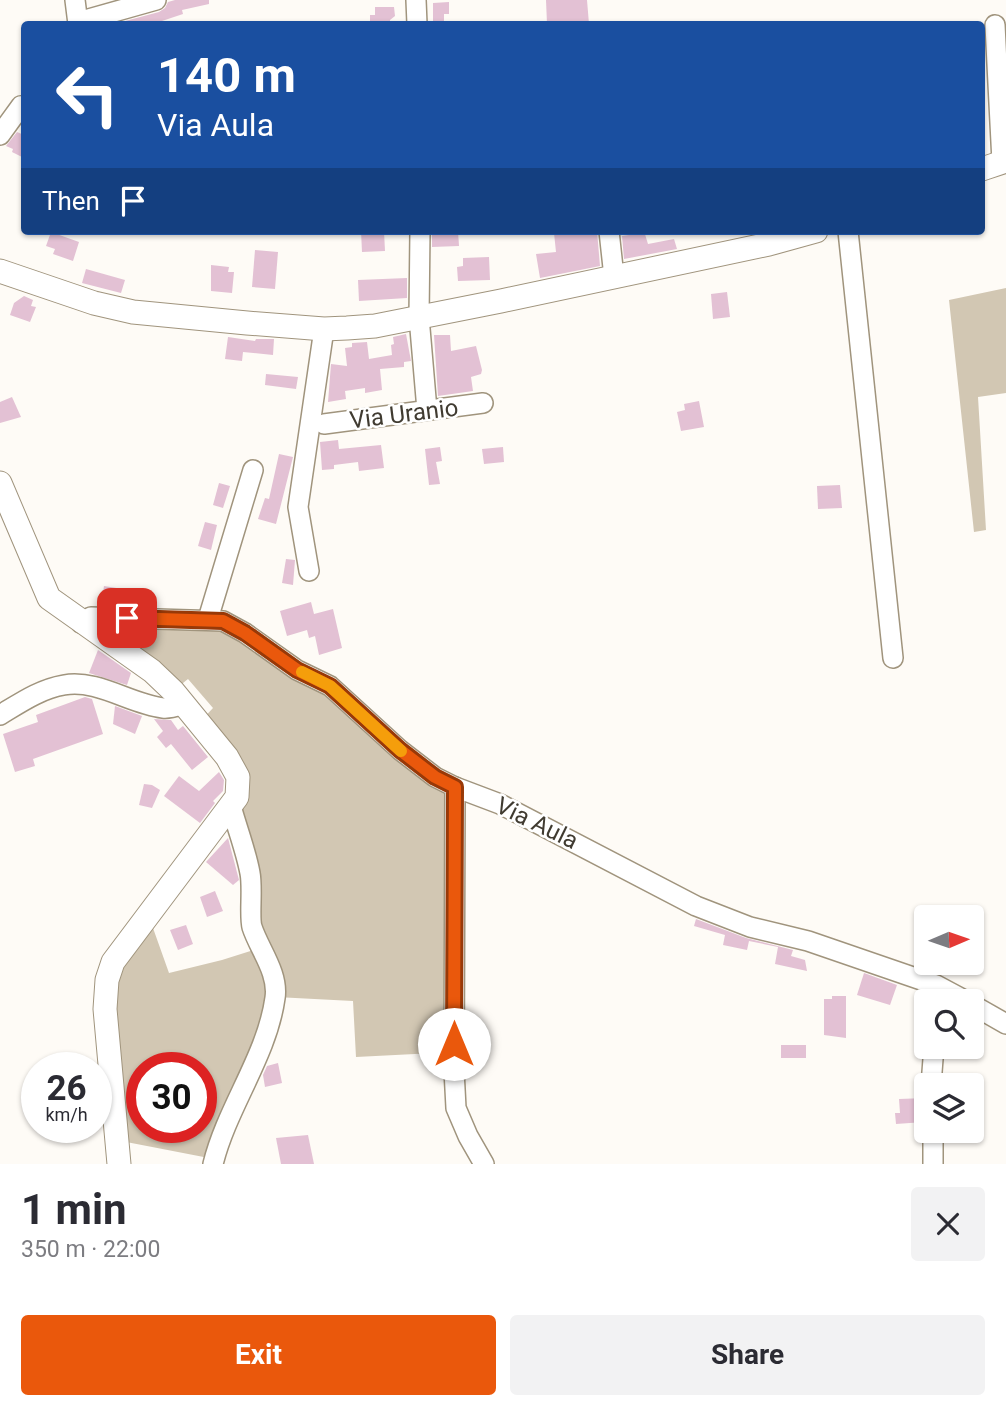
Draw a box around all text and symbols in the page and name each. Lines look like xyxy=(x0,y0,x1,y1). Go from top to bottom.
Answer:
text: 140 m xyxy=(157,47,296,104)
icon: left xyxy=(42,49,133,140)
text: Via Aula xyxy=(157,106,274,144)
icon: arrive xyxy=(114,182,152,220)
text: Then xyxy=(42,186,100,216)
street label: Via Uranio xyxy=(348,393,460,435)
pin xyxy=(97,588,157,648)
icon: arrive xyxy=(108,599,146,637)
street label: Via Aula xyxy=(491,791,583,855)
north arrow xyxy=(914,905,984,975)
map controls xyxy=(914,905,984,1143)
button: search xyxy=(914,989,984,1059)
position arrow xyxy=(417,1007,491,1081)
speed limit sign: 30 xyxy=(126,1052,217,1143)
text: 26 xyxy=(46,1068,87,1109)
button: layers xyxy=(914,1073,984,1143)
text: km/h xyxy=(45,1104,88,1125)
text: 1 min xyxy=(21,1185,127,1234)
button: close xyxy=(911,1187,985,1261)
text: 350 m · 22:00 xyxy=(21,1236,160,1263)
button: Exit xyxy=(21,1315,496,1395)
button: Share xyxy=(510,1315,985,1395)

